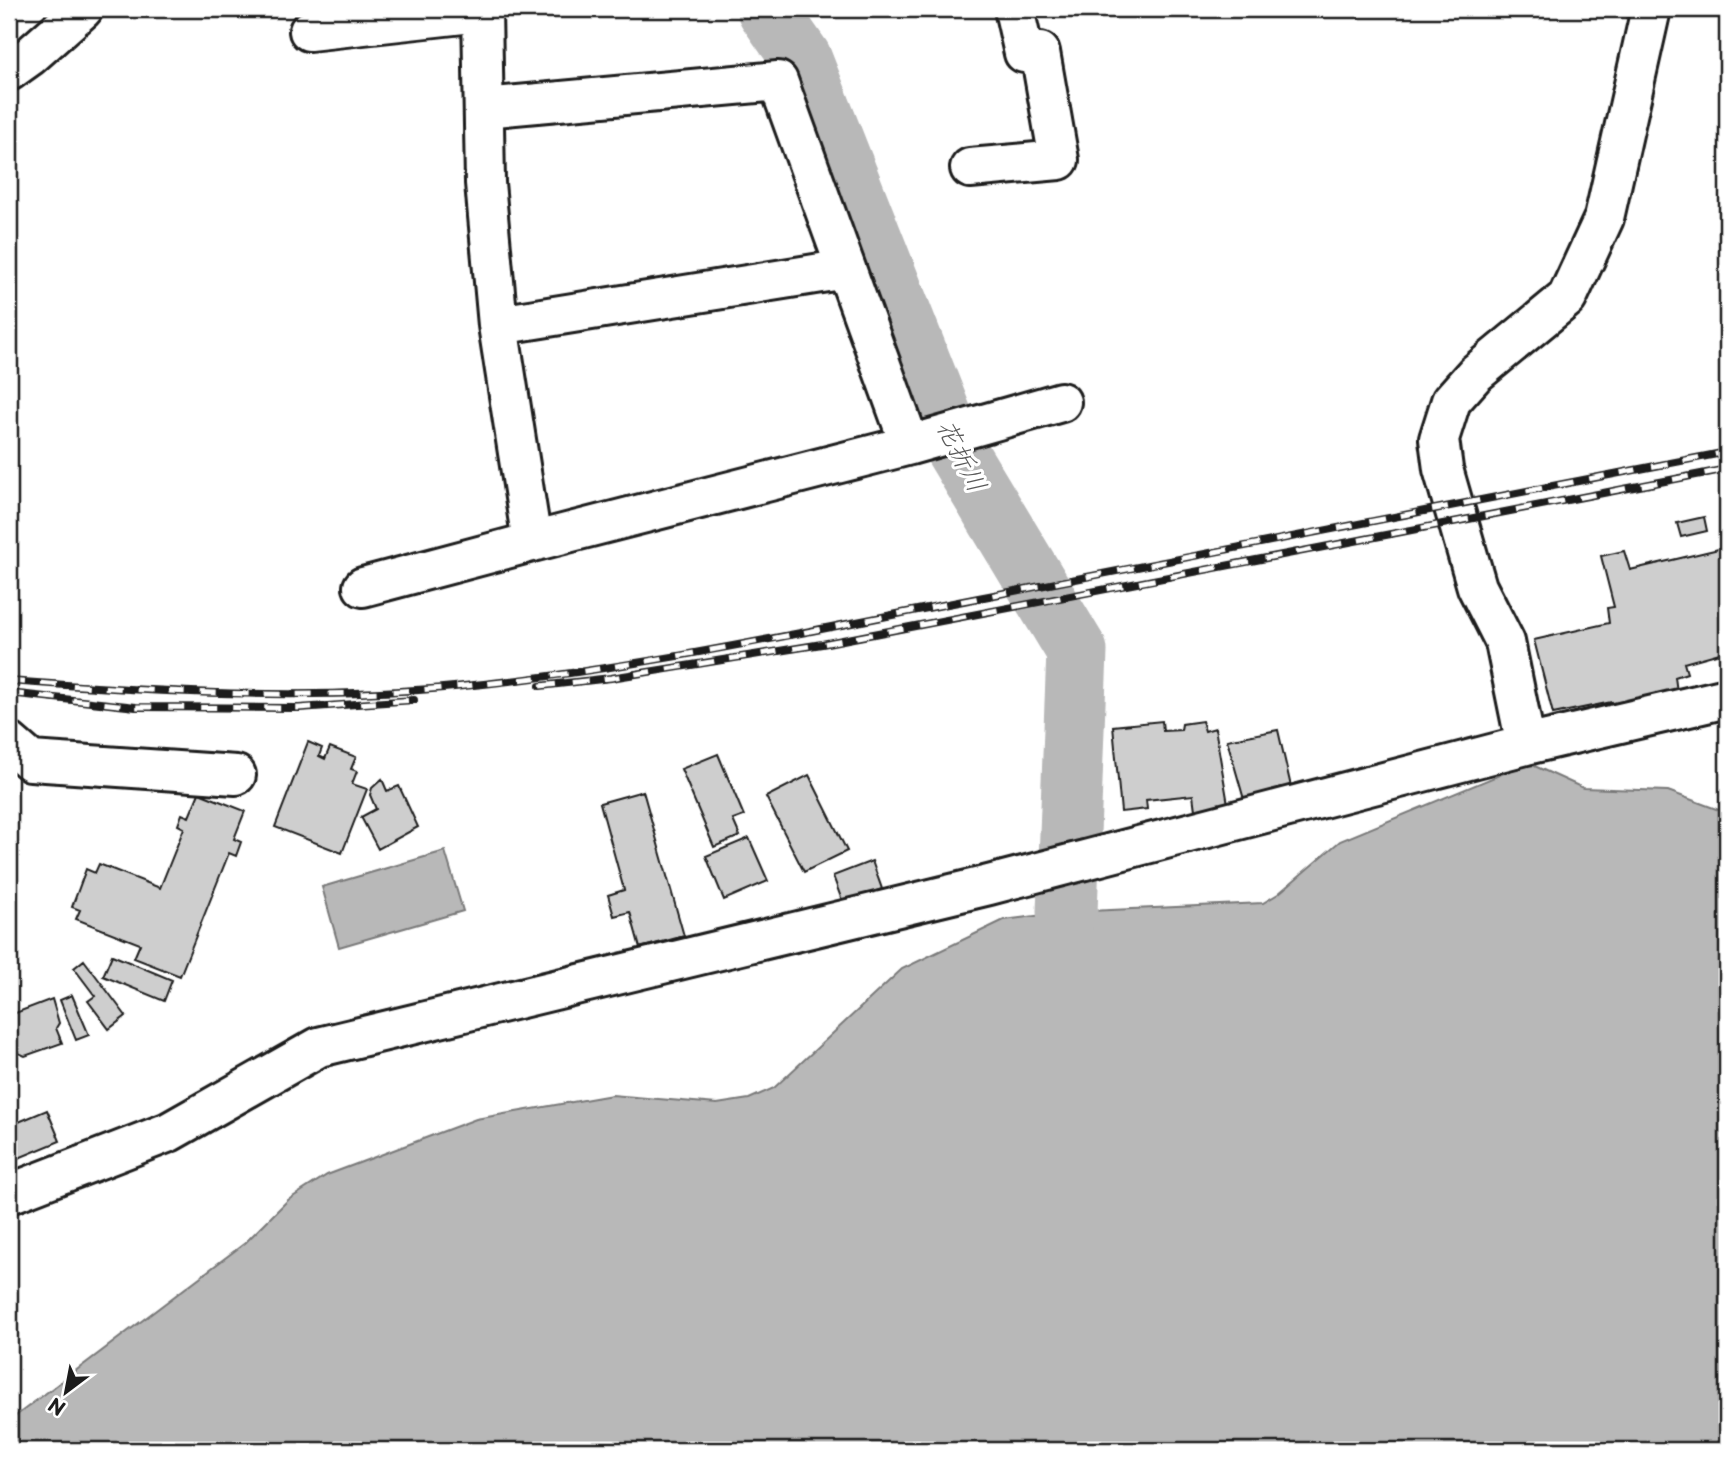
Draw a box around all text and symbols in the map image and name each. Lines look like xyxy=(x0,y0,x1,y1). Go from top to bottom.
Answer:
water label: 花折川 xyxy=(928,411,998,499)
north arrow xyxy=(32,1358,102,1428)
text: N xyxy=(43,1391,70,1423)

